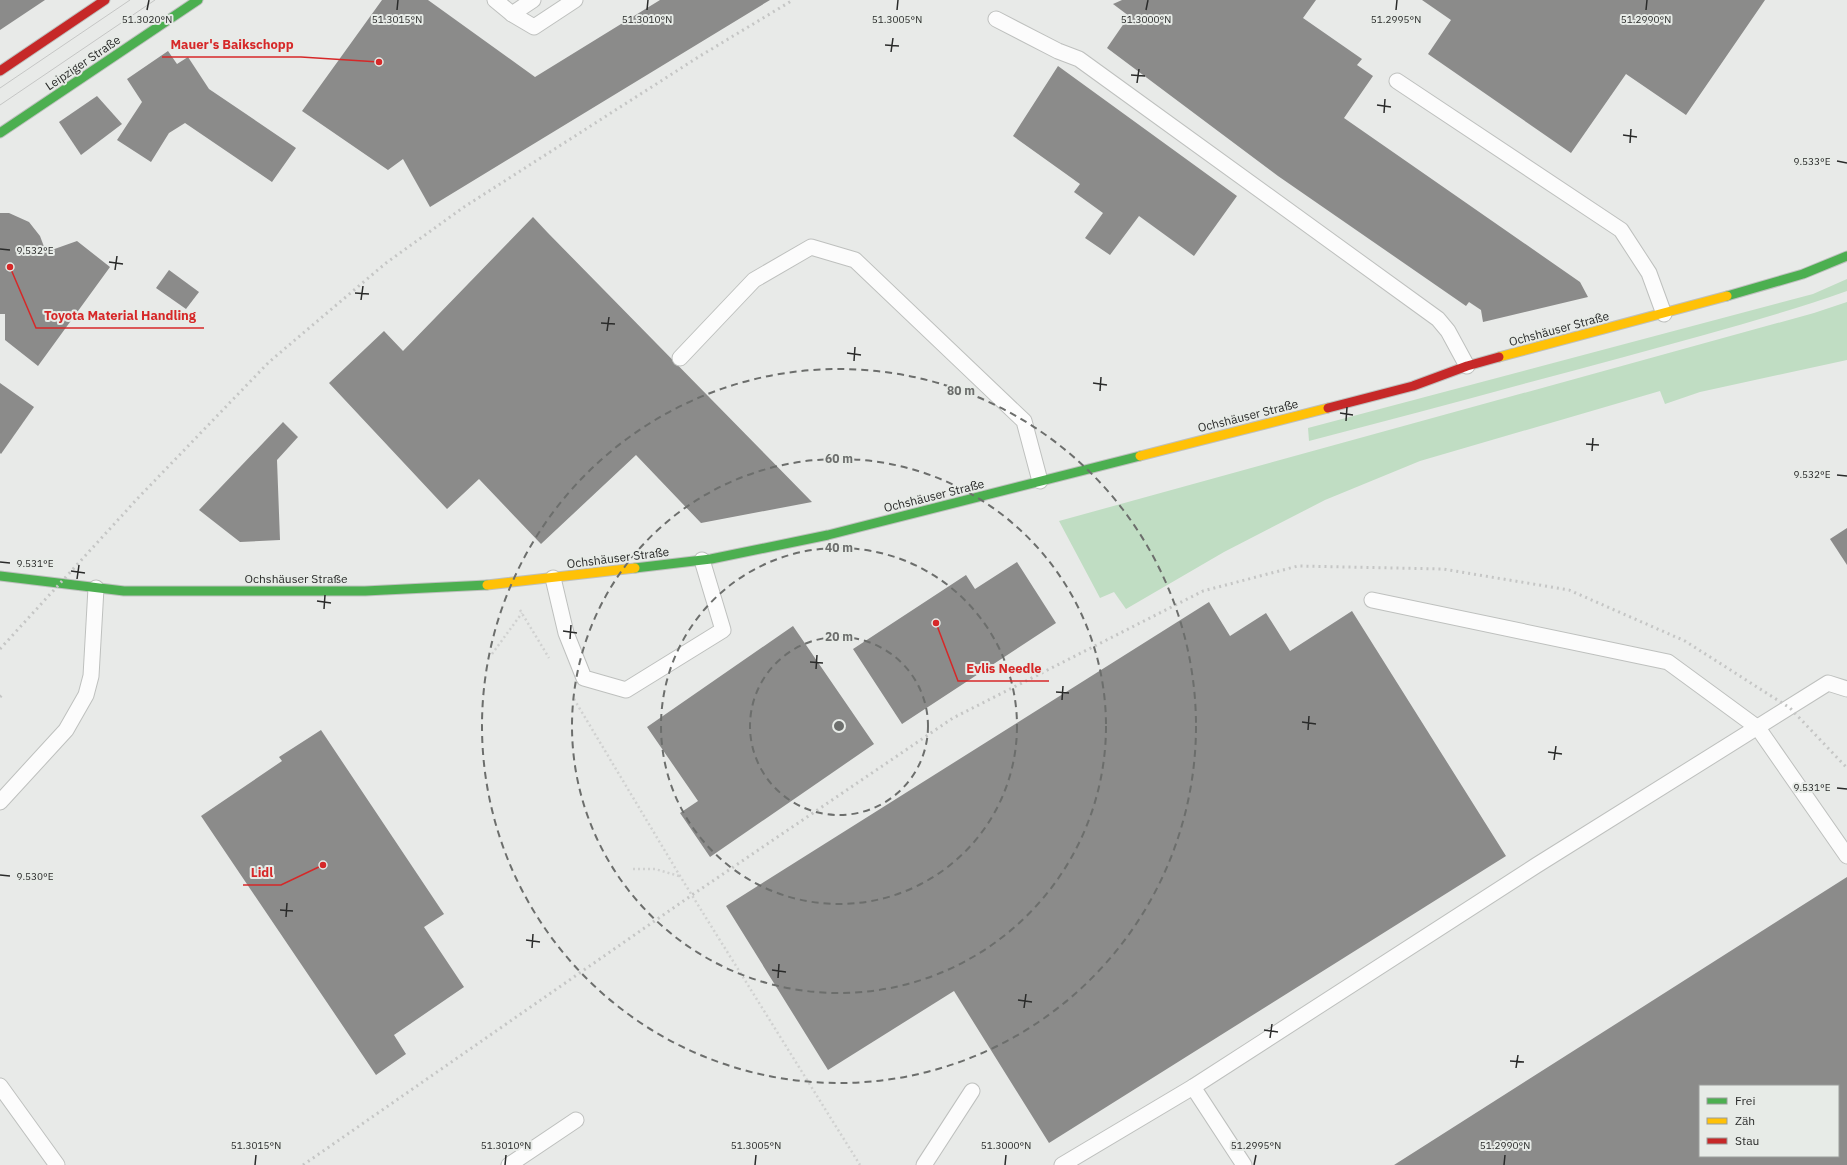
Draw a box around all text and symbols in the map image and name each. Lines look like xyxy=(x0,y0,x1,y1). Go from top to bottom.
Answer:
text: 51.3020°N xyxy=(122,13,172,26)
text: 51.3015°N xyxy=(372,13,422,26)
text: 51.3010°N xyxy=(622,13,672,26)
text: 51.3005°N xyxy=(872,13,922,26)
text: 51.3000°N xyxy=(1121,13,1171,26)
text: 51.2995°N xyxy=(1371,13,1421,26)
text: 51.2990°N xyxy=(1621,13,1671,26)
street label: Leipziger Straße xyxy=(42,32,123,93)
callout: Mauer's Baikschopp xyxy=(162,32,301,57)
text: Mauer's Baikschopp xyxy=(170,36,294,53)
text: 9.533°E xyxy=(1793,155,1831,168)
text: 9.532°E xyxy=(16,244,54,257)
callout: Toyota Material Handling xyxy=(36,303,204,328)
text: Toyota Material Handling xyxy=(44,307,197,324)
street label: Ochshäuser Straße xyxy=(1507,308,1611,349)
text: 80 m xyxy=(947,383,975,398)
street label: Ochshäuser Straße xyxy=(1196,396,1300,435)
text: 60 m xyxy=(825,451,853,466)
text: 9.532°E xyxy=(1793,468,1831,481)
street label: Ochshäuser Straße xyxy=(882,476,986,515)
text: 40 m xyxy=(825,540,853,555)
street label: Ochshäuser Straße xyxy=(566,544,670,571)
text: 9.531°E xyxy=(16,557,54,570)
street label: Ochshäuser Straße xyxy=(244,571,348,586)
text: 20 m xyxy=(825,629,853,644)
callout: Evlis Needle xyxy=(958,656,1049,681)
text: Evlis Needle xyxy=(966,660,1042,677)
centre of rings xyxy=(832,719,846,733)
text: 9.531°E xyxy=(1793,781,1831,794)
callout: Lidl xyxy=(243,860,281,885)
text: Lidl xyxy=(251,864,273,881)
text: 9.530°E xyxy=(16,870,54,883)
legend xyxy=(1699,1085,1839,1157)
text: Frei xyxy=(1735,1093,1755,1108)
text: Zäh xyxy=(1735,1113,1755,1128)
text: Stau xyxy=(1735,1133,1759,1148)
text: 51.3015°N xyxy=(231,1139,281,1152)
text: 51.3010°N xyxy=(481,1139,531,1152)
text: 51.3005°N xyxy=(731,1139,781,1152)
text: 51.3000°N xyxy=(981,1139,1031,1152)
text: 51.2995°N xyxy=(1231,1139,1281,1152)
text: 51.2990°N xyxy=(1480,1139,1530,1152)

